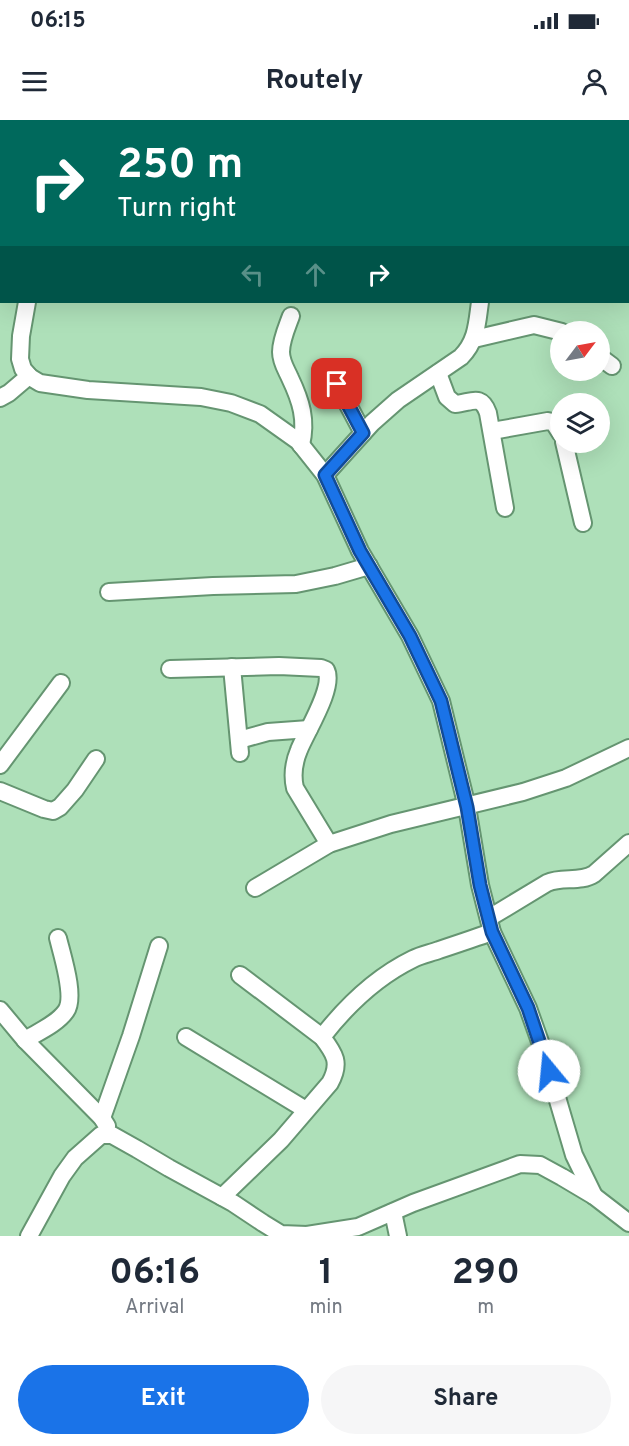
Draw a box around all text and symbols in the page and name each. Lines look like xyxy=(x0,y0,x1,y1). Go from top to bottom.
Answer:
text: 06:15 xyxy=(30,8,86,35)
text: Routely xyxy=(266,64,363,98)
icon: menu xyxy=(18,65,51,98)
icon: person xyxy=(578,65,611,98)
text: 250 m xyxy=(117,140,243,193)
icon: right xyxy=(18,144,96,222)
text: Turn right xyxy=(117,192,236,226)
icon: left xyxy=(236,258,269,291)
icon: ahead xyxy=(299,258,332,291)
icon: right xyxy=(362,258,395,291)
north arrow xyxy=(550,321,610,381)
map controls xyxy=(550,321,610,453)
pin xyxy=(311,358,362,409)
icon: arrive xyxy=(320,367,353,400)
button: layers xyxy=(550,393,610,453)
position arrow xyxy=(517,1039,581,1103)
text: 06:16 xyxy=(109,1251,200,1297)
text: 1 xyxy=(319,1251,333,1297)
text: 290 xyxy=(452,1251,520,1297)
text: Arrival xyxy=(125,1295,185,1321)
text: min xyxy=(309,1295,343,1321)
text: m xyxy=(477,1295,494,1321)
button: Exit xyxy=(18,1365,309,1434)
button: Share xyxy=(321,1365,611,1434)

